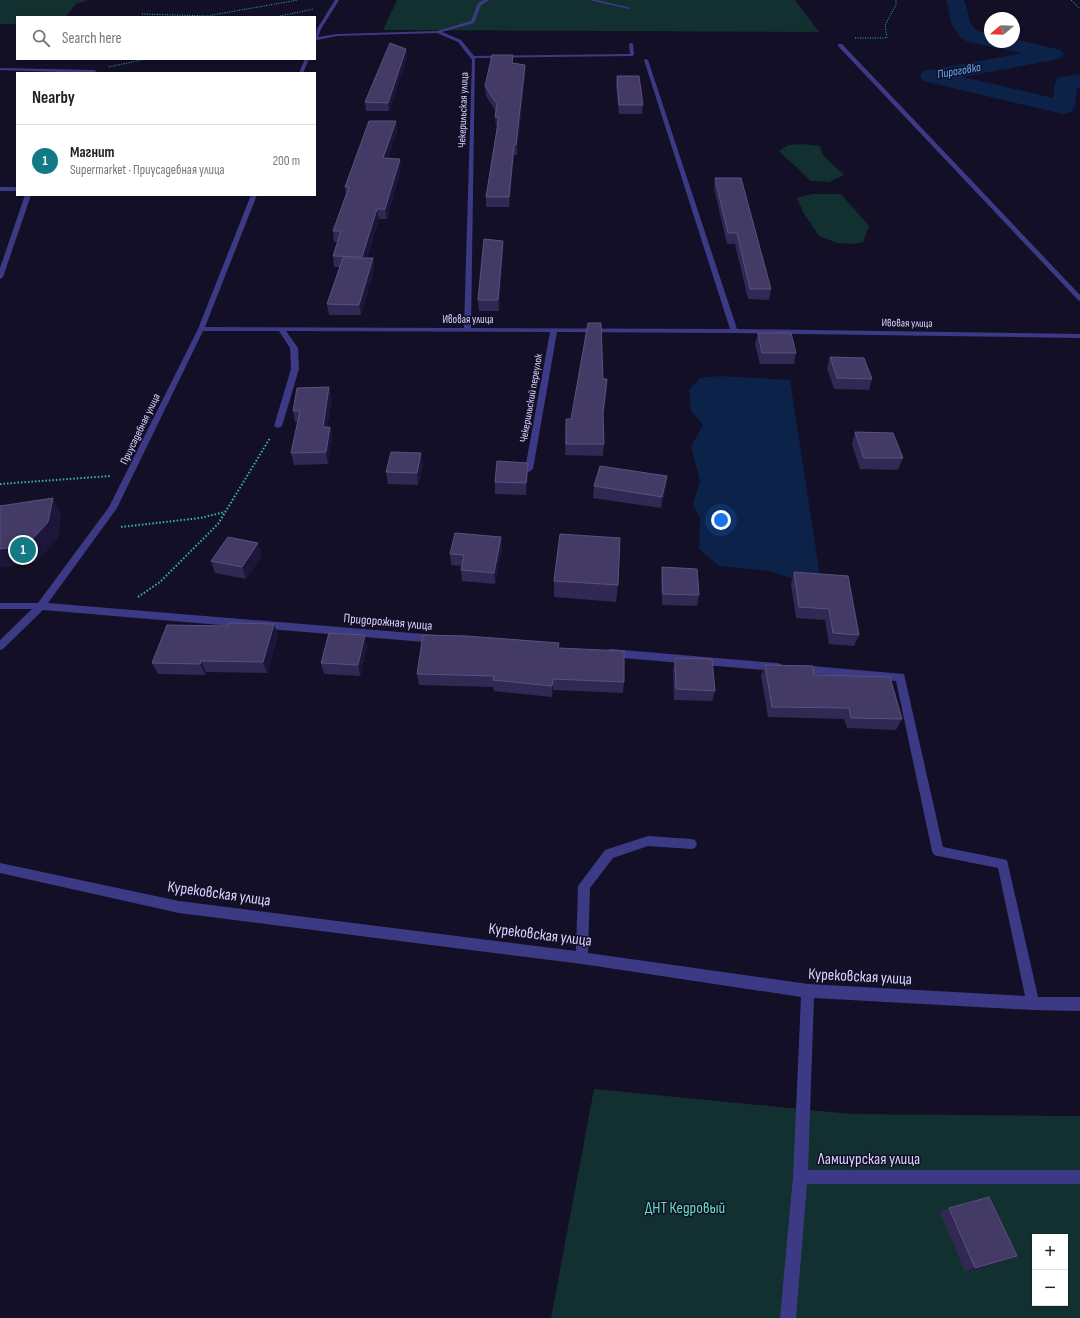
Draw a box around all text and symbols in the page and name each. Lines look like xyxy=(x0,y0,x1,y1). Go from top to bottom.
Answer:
north arrow xyxy=(984,12,1020,48)
search box xyxy=(16,16,316,60)
icon: search xyxy=(30,27,52,49)
text: Search here xyxy=(62,29,122,48)
water label: Пироговка xyxy=(936,60,982,82)
street label: Чекерильская улица xyxy=(455,72,471,148)
text: Nearby xyxy=(32,88,75,108)
text: Магнит xyxy=(70,143,115,162)
text: 1 xyxy=(42,153,48,169)
text: 200 m xyxy=(273,153,300,169)
text: Supermarket · Приусадебная улица xyxy=(70,162,224,178)
street label: Ивовая улица xyxy=(442,313,494,326)
street label: Ивовая улица xyxy=(881,316,933,330)
street label: Чекерильский переулок xyxy=(517,352,545,443)
street label: Приусадебная улица xyxy=(117,391,163,467)
your location xyxy=(711,510,731,530)
pin: 1 xyxy=(10,535,36,565)
street label: Придорожная улица xyxy=(343,610,433,634)
street label: Курековская улица xyxy=(166,877,272,911)
street label: Курековская улица xyxy=(487,919,593,951)
street label: Курековская улица xyxy=(808,965,912,989)
street label: Ламшурская улица xyxy=(817,1150,920,1169)
park label: ДНТ Кедровый xyxy=(645,1199,725,1218)
map controls xyxy=(1032,1234,1068,1306)
button: + xyxy=(1032,1234,1068,1270)
button: − xyxy=(1032,1270,1068,1306)

